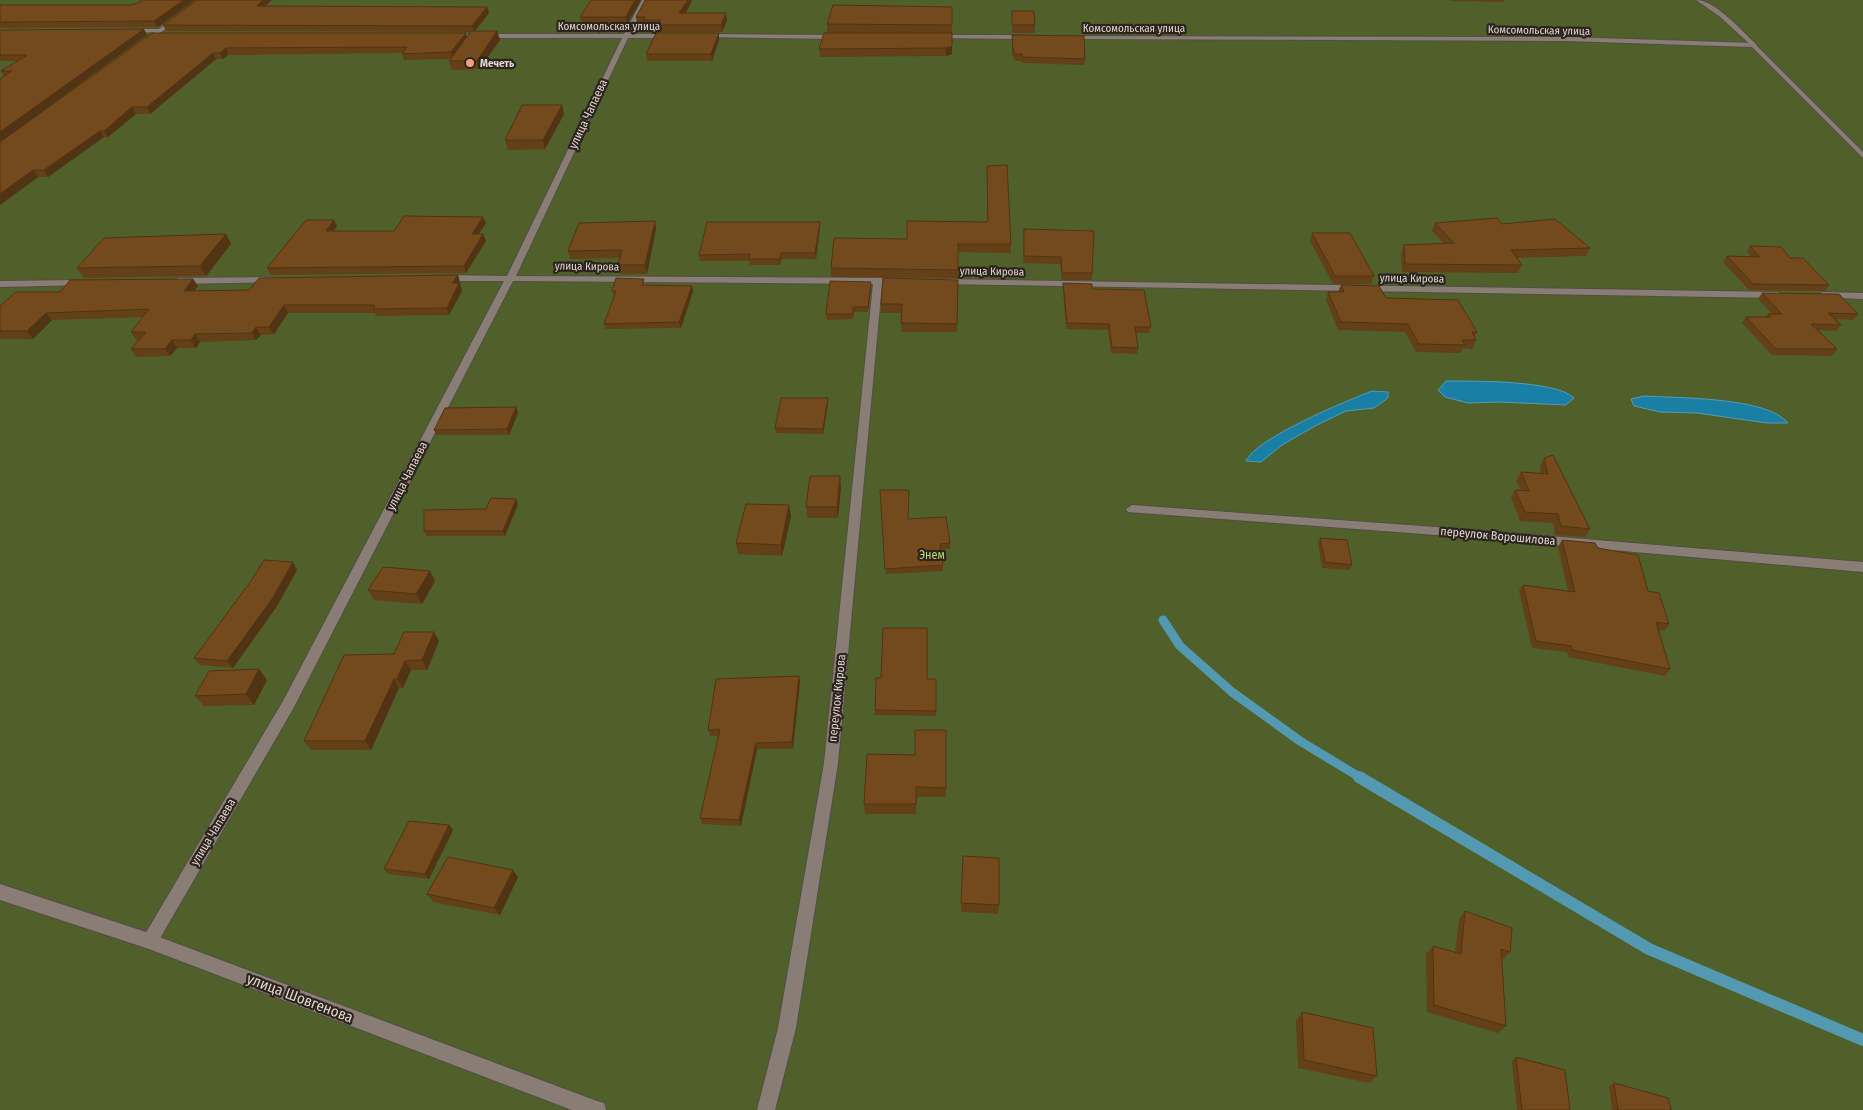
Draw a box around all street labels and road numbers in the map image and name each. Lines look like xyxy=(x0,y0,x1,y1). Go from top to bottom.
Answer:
street label: Комсомольская улица xyxy=(558,20,660,33)
street label: Комсомольская улица xyxy=(1083,22,1185,35)
street label: Комсомольская улица xyxy=(1488,23,1590,38)
street label: улица Чапаева xyxy=(566,77,610,151)
street label: улица Кирова xyxy=(555,259,619,274)
street label: улица Кирова xyxy=(960,264,1024,279)
street label: улица Кирова xyxy=(1380,271,1444,286)
street label: улица Чапаева xyxy=(384,439,430,513)
street label: переулок Ворошилова xyxy=(1440,524,1556,548)
street label: переулок Кирова xyxy=(825,653,849,743)
street label: улица Чапаева xyxy=(188,796,238,868)
street label: улица Шовгенова xyxy=(244,969,356,1027)

